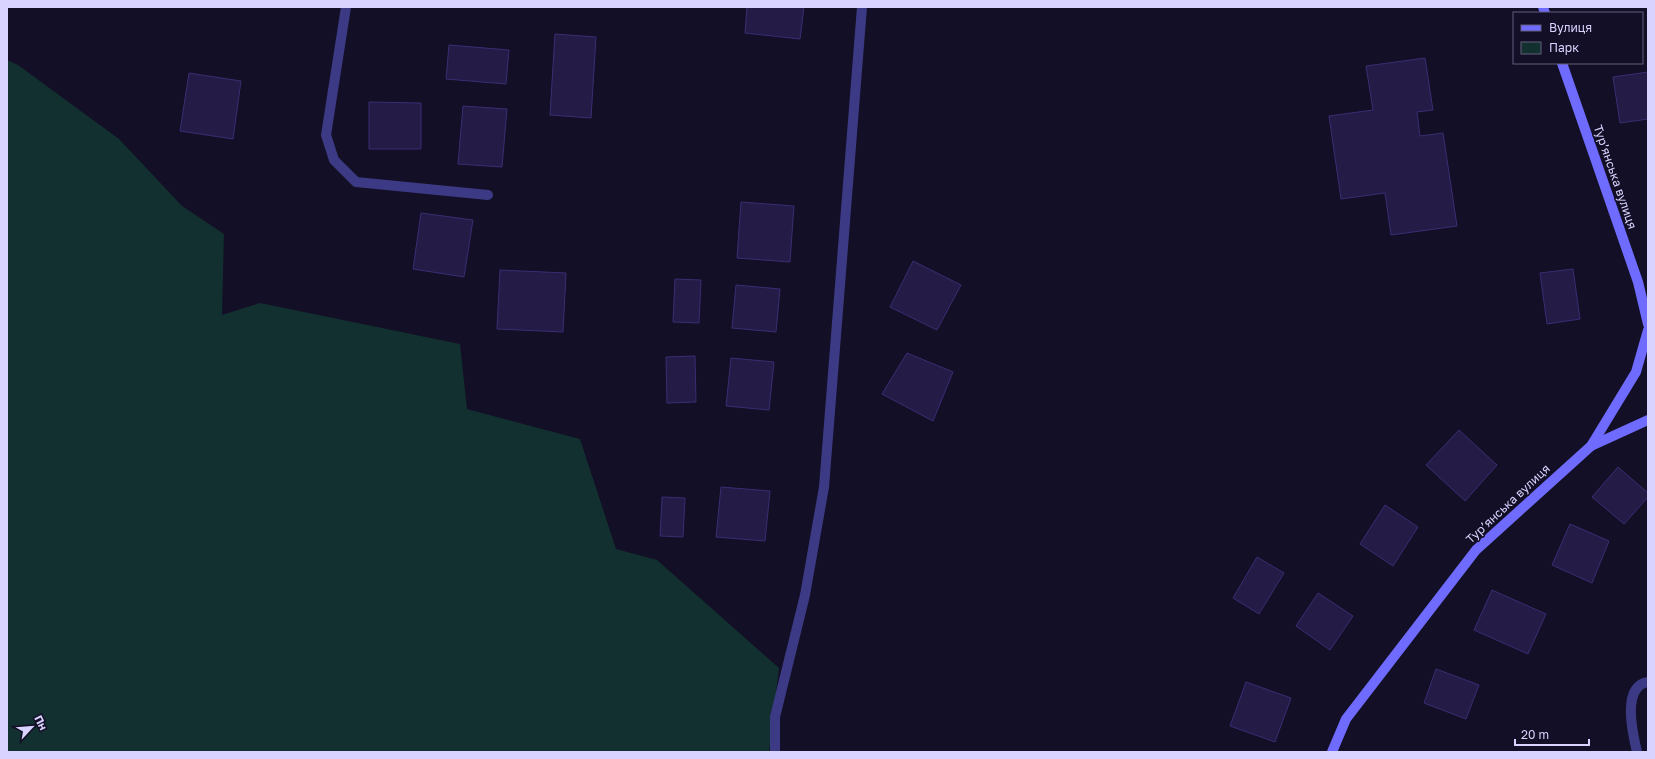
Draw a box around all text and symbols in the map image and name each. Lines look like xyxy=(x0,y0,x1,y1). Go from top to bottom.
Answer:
legend xyxy=(1513,12,1643,64)
text: Вулиця xyxy=(1549,20,1592,35)
text: Парк xyxy=(1549,40,1579,55)
street label: Турʼянська вулиця xyxy=(1591,123,1640,231)
street label: Турʼянська вулиця xyxy=(1463,461,1553,546)
north arrow xyxy=(12,707,52,747)
text: Пн xyxy=(32,713,51,732)
scale bar xyxy=(1515,721,1589,747)
text: 20 m xyxy=(1521,727,1549,742)

